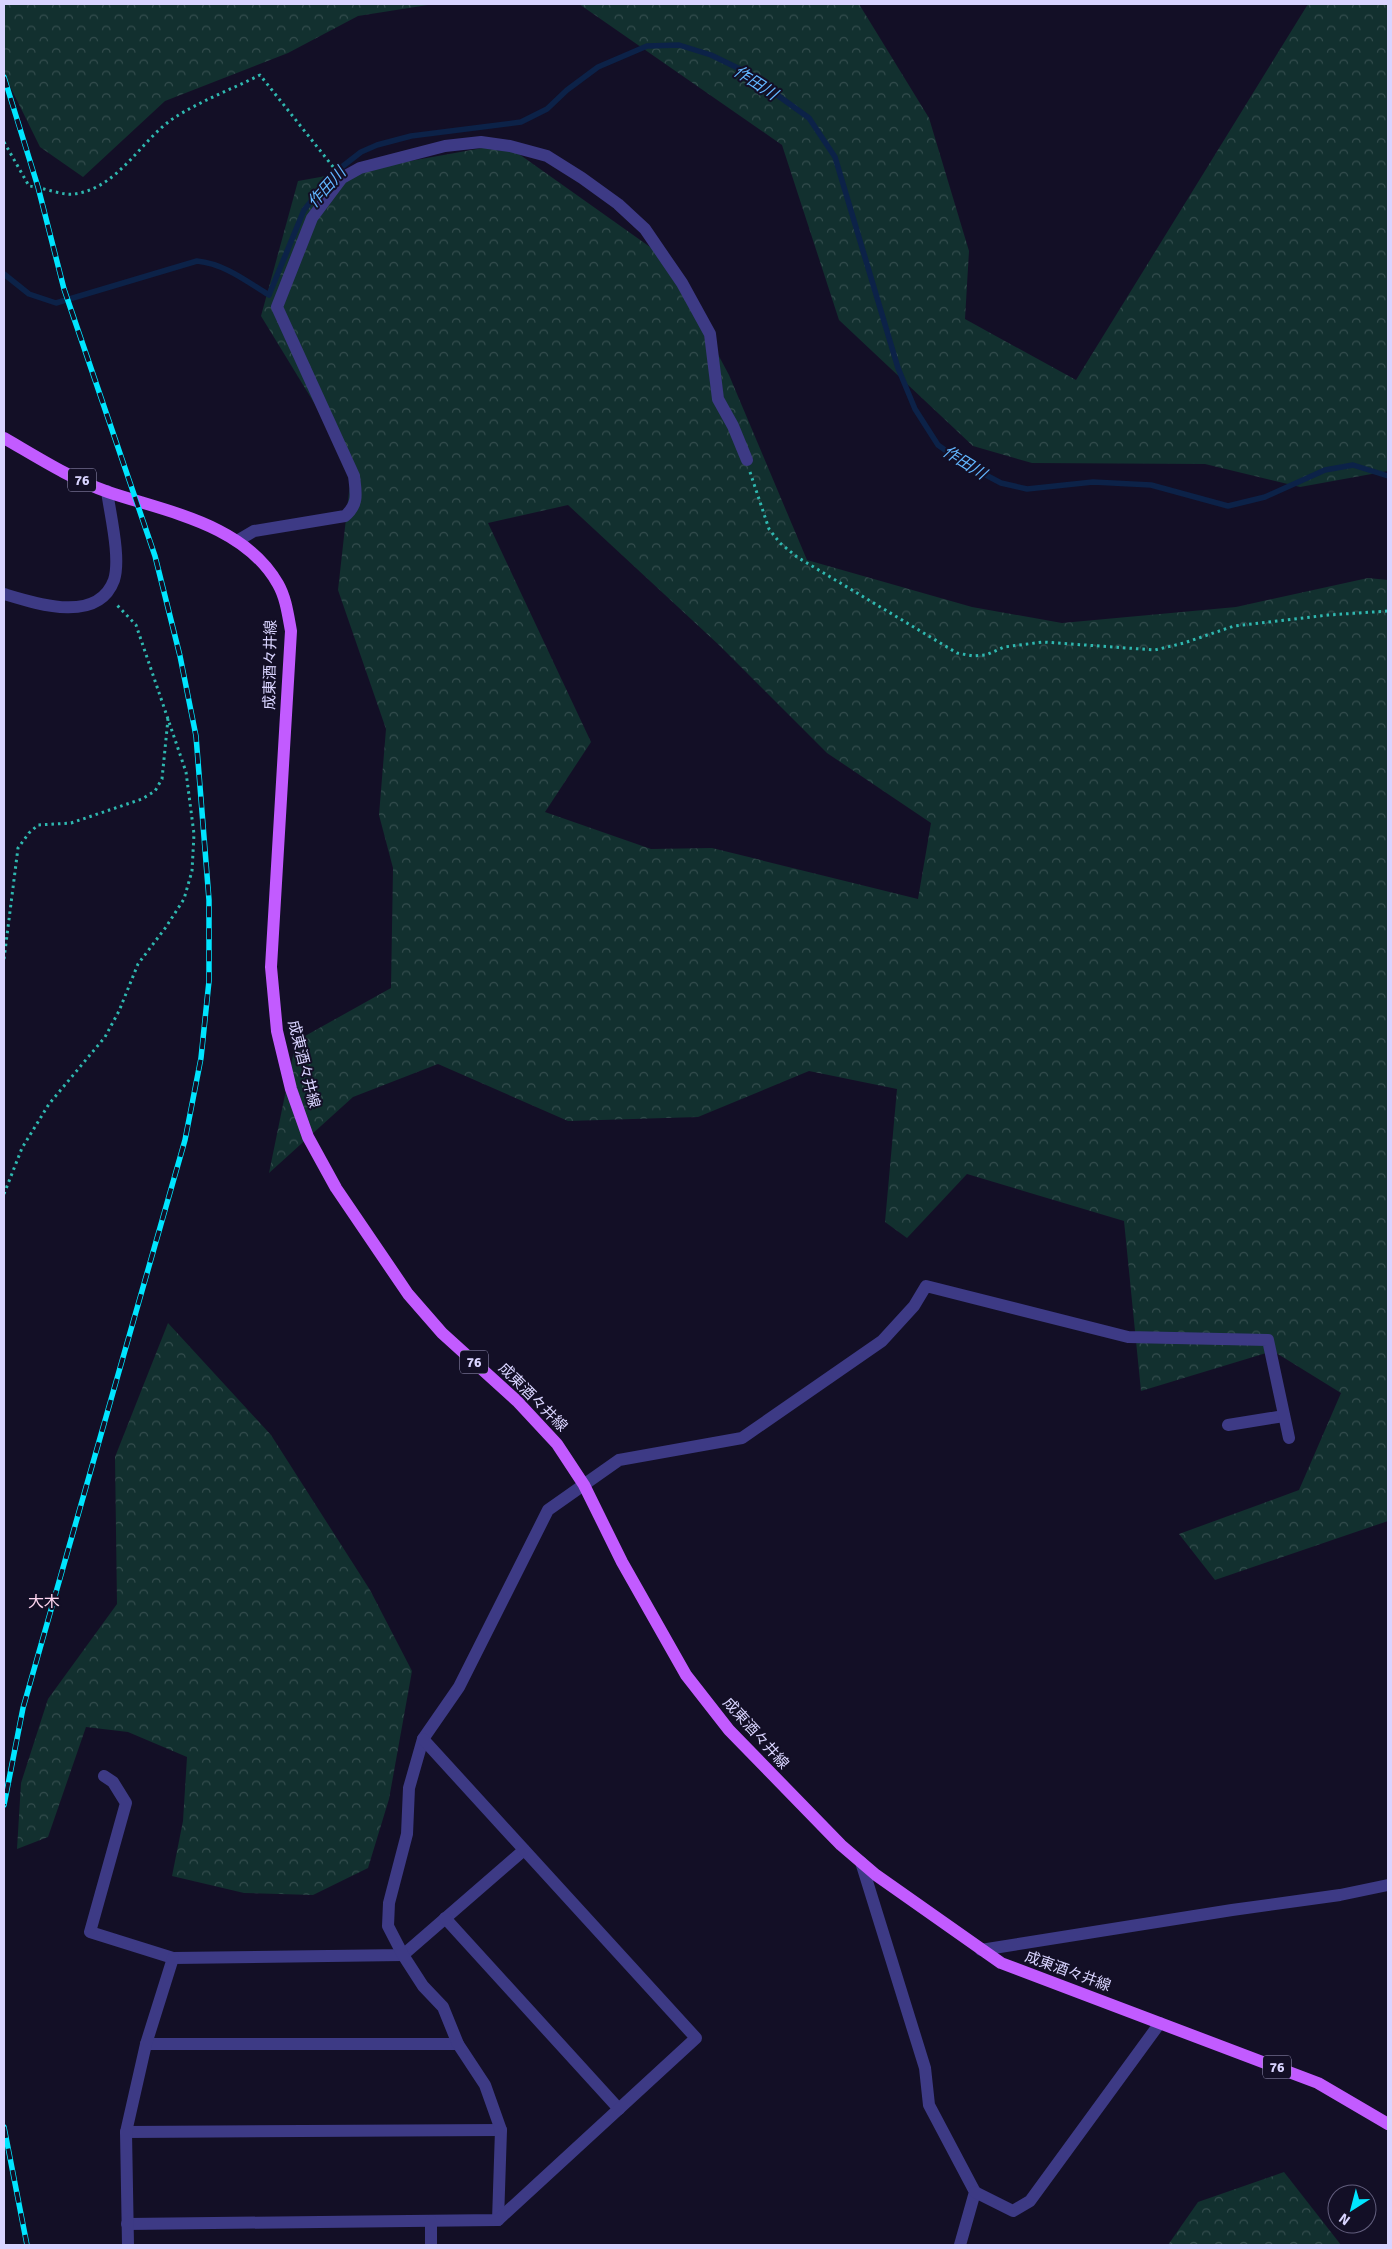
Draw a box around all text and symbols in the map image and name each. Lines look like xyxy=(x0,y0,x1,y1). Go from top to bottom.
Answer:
water label: 作田川 xyxy=(730,61,783,105)
water label: 作田川 xyxy=(303,162,352,212)
water label: 作田川 xyxy=(939,442,992,485)
road number: 76 xyxy=(68,468,96,492)
street label: 成東酒々井線 xyxy=(260,620,280,710)
street label: 成東酒々井線 xyxy=(284,1018,324,1110)
road number: 76 xyxy=(460,1350,488,1374)
street label: 成東酒々井線 xyxy=(495,1359,571,1435)
district label: 大木 xyxy=(28,1592,60,1612)
street label: 成東酒々井線 xyxy=(719,1694,793,1772)
street label: 成東酒々井線 xyxy=(1023,1947,1113,1995)
road number: 76 xyxy=(1263,2056,1291,2078)
north arrow xyxy=(1327,2184,1377,2234)
text: N xyxy=(1336,2209,1354,2229)

